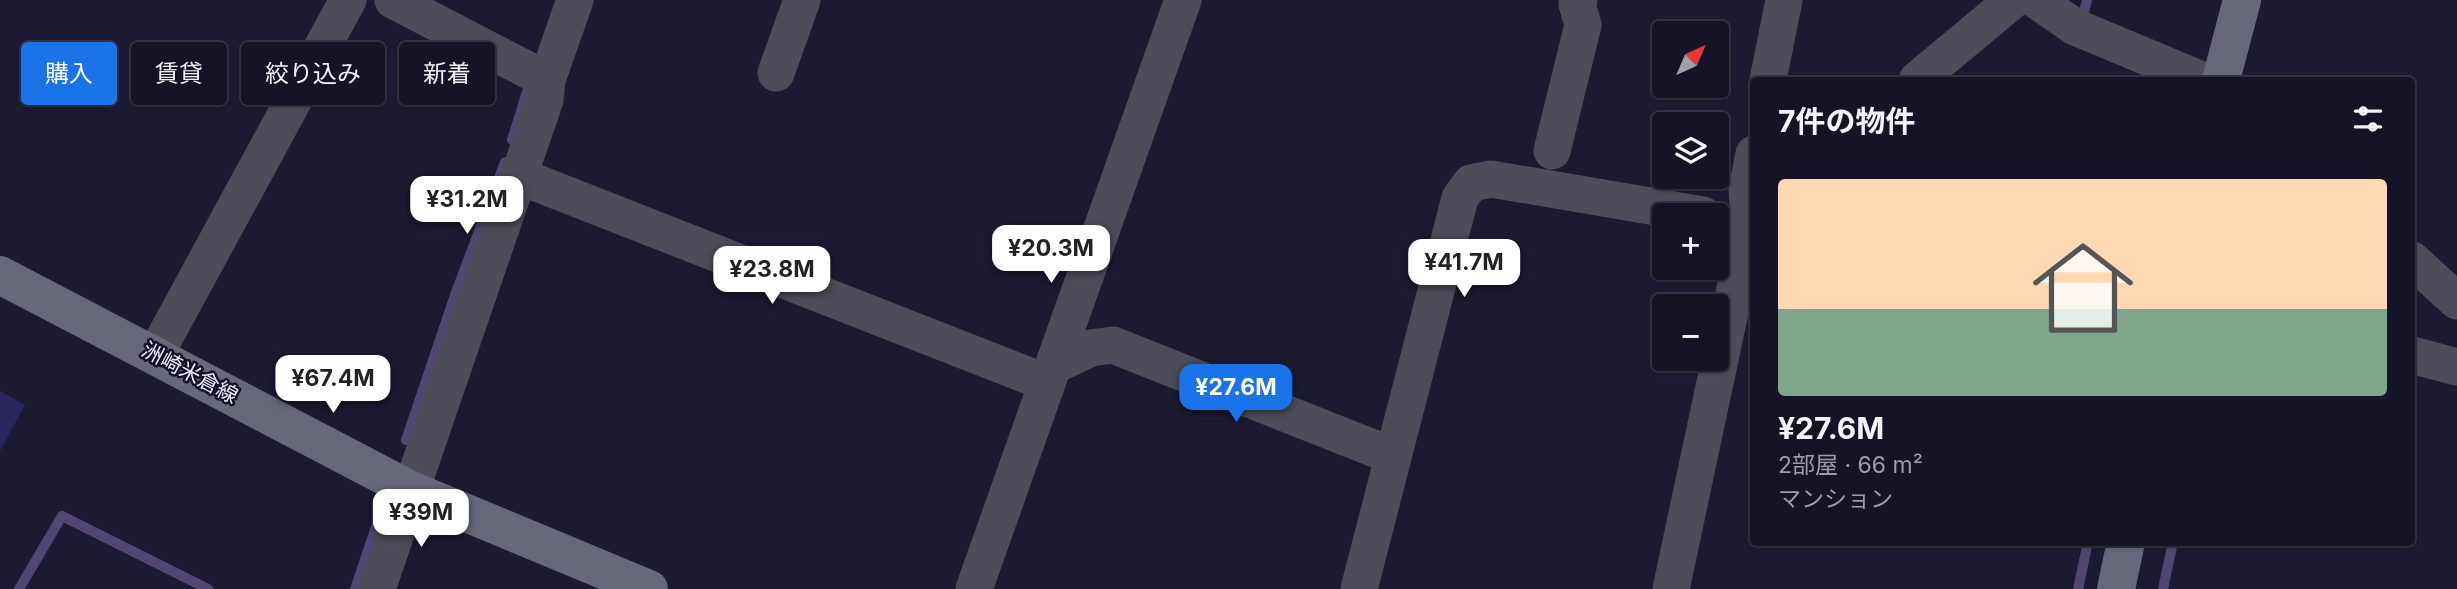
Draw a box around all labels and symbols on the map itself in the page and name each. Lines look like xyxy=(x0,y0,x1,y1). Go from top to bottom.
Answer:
north arrow xyxy=(1652,21,1729,98)
pin: ¥31.2M xyxy=(410,176,524,236)
pin: ¥20.3M xyxy=(994,226,1108,285)
pin: ¥41.7M xyxy=(1407,240,1521,299)
pin: ¥23.8M xyxy=(715,246,829,306)
street label: 洲崎米倉線 xyxy=(138,337,242,408)
pin: ¥67.4M xyxy=(276,356,390,415)
pin: ¥27.6M xyxy=(1179,364,1293,424)
pin: ¥39M xyxy=(380,490,462,549)

